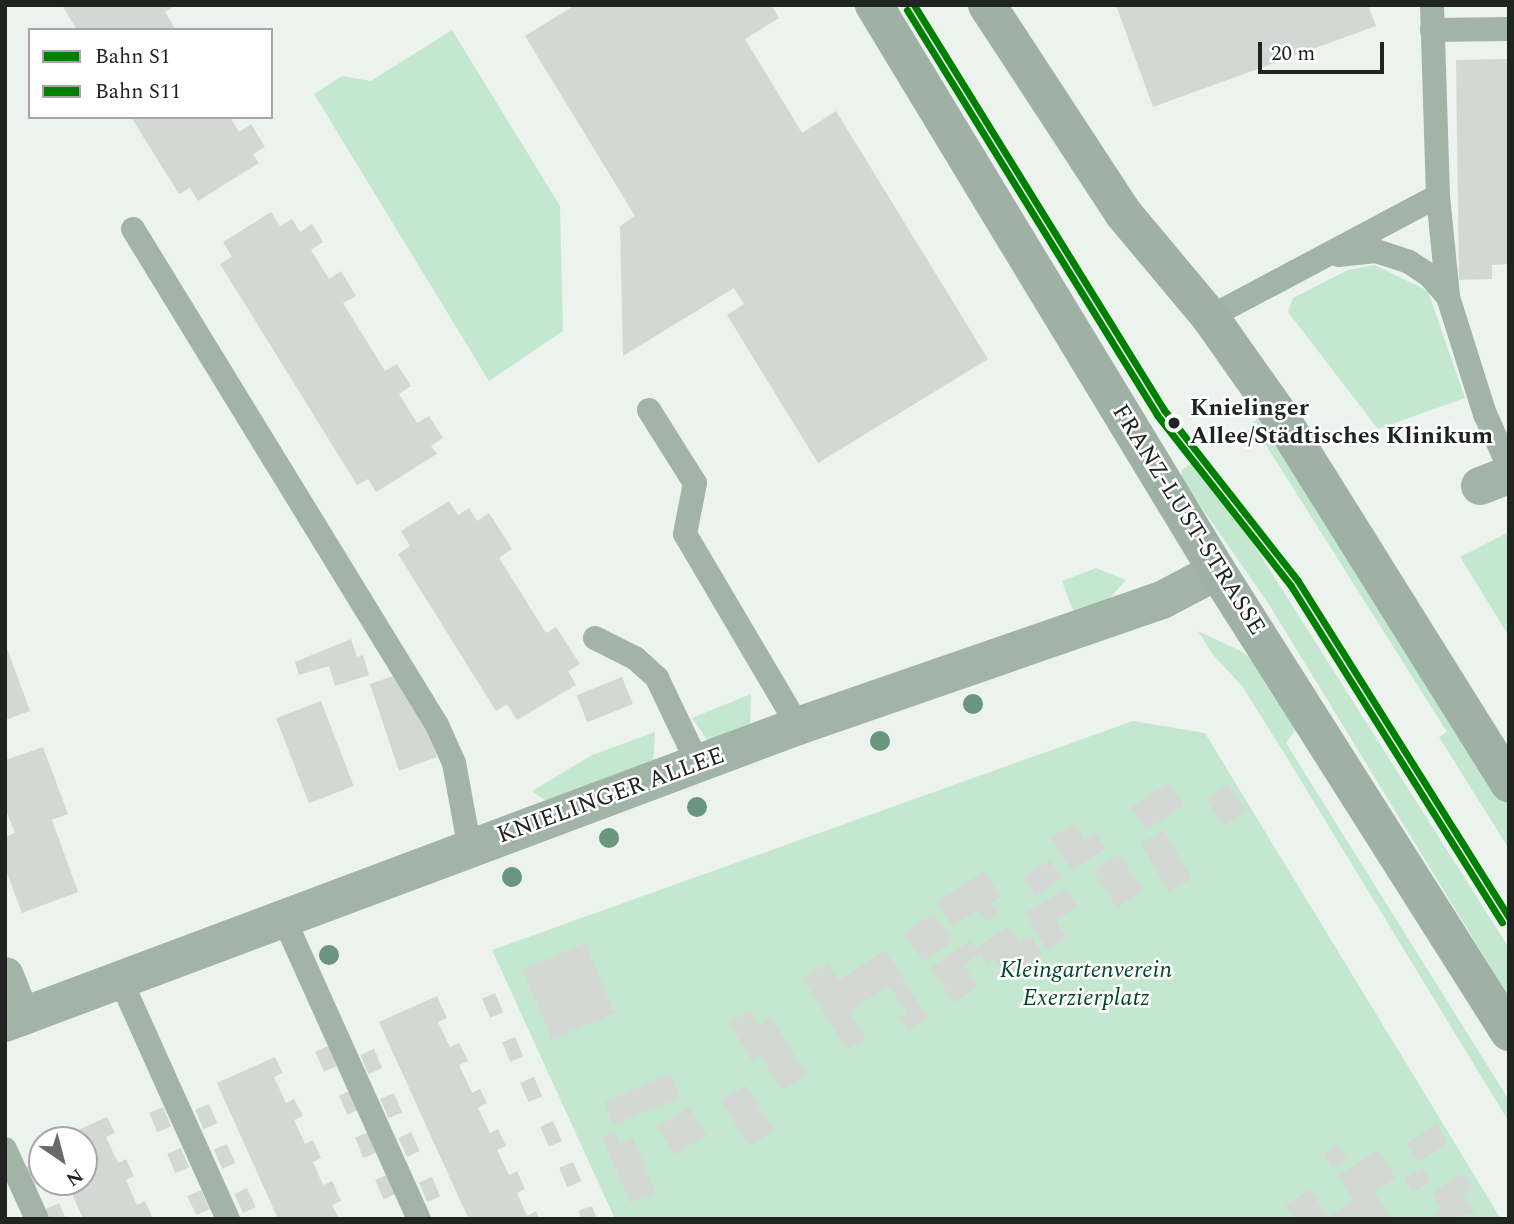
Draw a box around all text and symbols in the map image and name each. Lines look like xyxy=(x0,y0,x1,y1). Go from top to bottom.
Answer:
legend xyxy=(28,28,273,119)
scale bar xyxy=(1262,28,1388,72)
text: 20 m xyxy=(1271,38,1315,70)
text: Bahn S1 xyxy=(95,41,170,73)
text: Bahn S11 xyxy=(95,76,181,108)
place label: Knielinger Allee/Städtisches Klinikum xyxy=(1190,395,1493,451)
street label: FRANZ-LUST-STRASSE xyxy=(1105,399,1271,641)
marker: Knielinger Allee/Städtisches Klinikum xyxy=(1164,413,1184,433)
street label: KNIELINGER ALLEE xyxy=(493,741,729,851)
park label: Kleingartenverein Exerzierplatz xyxy=(1000,957,1172,1013)
north arrow xyxy=(28,1126,98,1196)
text: N xyxy=(60,1161,89,1193)

